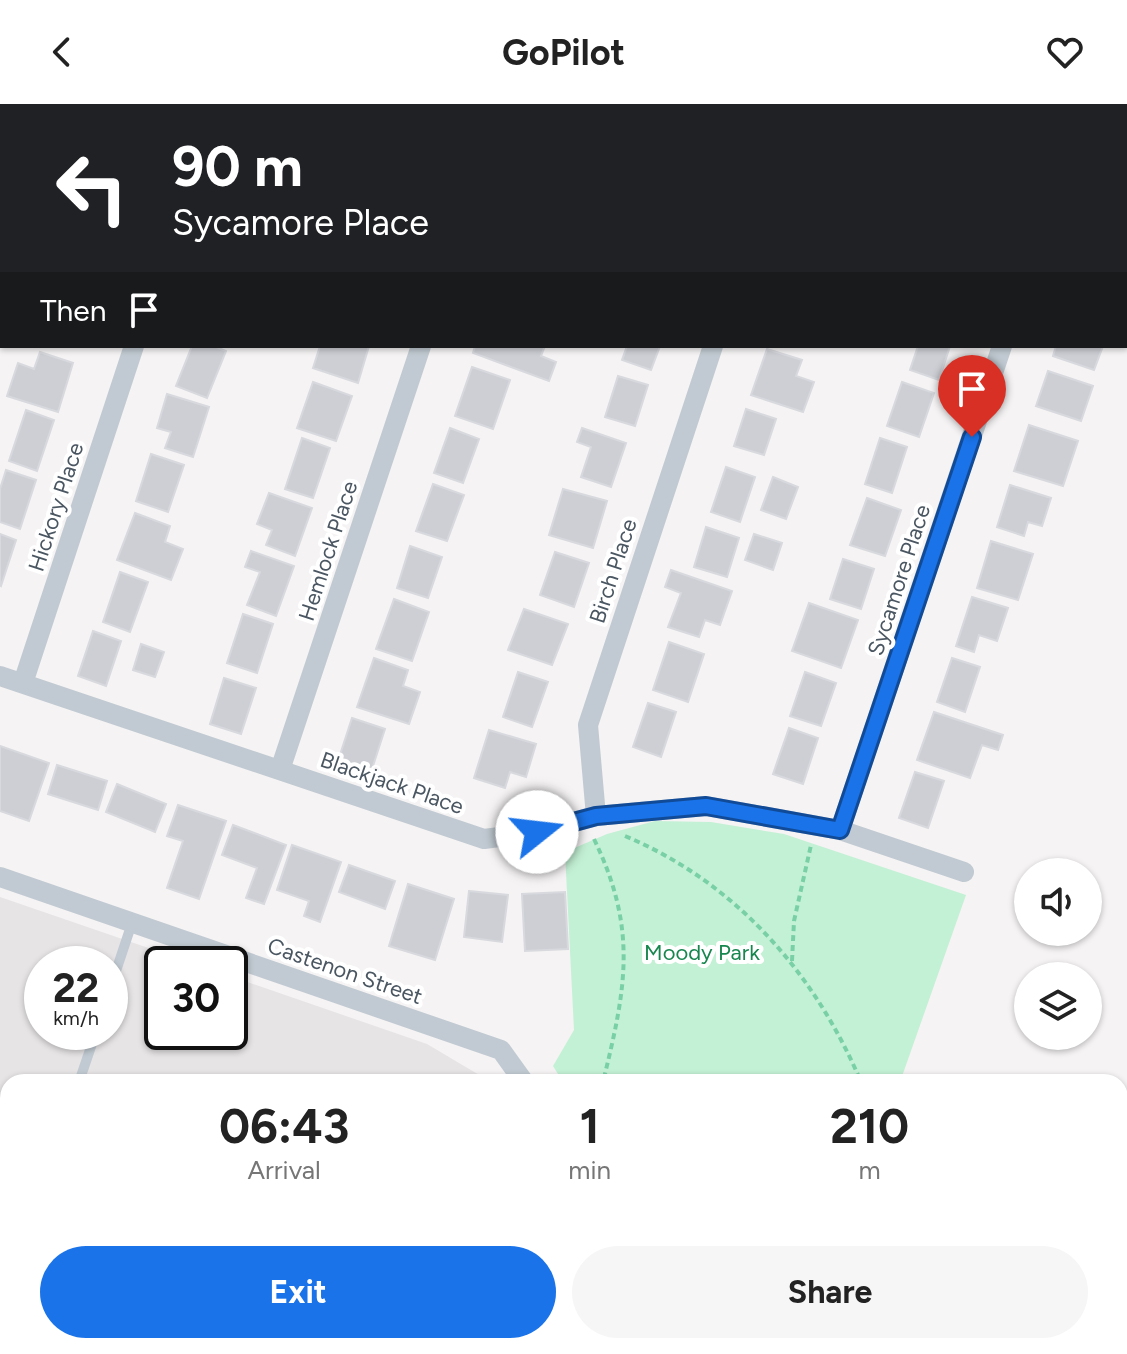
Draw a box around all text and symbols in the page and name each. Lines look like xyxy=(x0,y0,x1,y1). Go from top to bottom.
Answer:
icon: back xyxy=(40,30,84,74)
icon: heart xyxy=(1043,30,1087,74)
text: GoPilot xyxy=(502,31,625,74)
text: 90 m xyxy=(172,133,303,200)
icon: left xyxy=(40,136,144,240)
text: Sycamore Place xyxy=(172,201,429,244)
icon: arrive xyxy=(122,288,166,332)
text: Then xyxy=(40,292,106,329)
pin xyxy=(938,355,1006,437)
icon: arrive xyxy=(950,367,994,411)
street label: Hickory Place xyxy=(22,439,90,575)
street label: Hemlock Place xyxy=(293,478,363,624)
street label: Sycamore Place xyxy=(862,501,936,659)
street label: Birch Place xyxy=(583,515,643,627)
street label: Blackjack Place xyxy=(317,746,467,820)
position arrow xyxy=(495,790,579,874)
map controls xyxy=(1014,858,1102,1050)
button: sound xyxy=(1014,858,1102,946)
street label: Castenon Street xyxy=(264,932,426,1010)
park label: Moody Park xyxy=(644,939,760,966)
speed limit sign: 30 xyxy=(144,946,248,1050)
button: layers xyxy=(1014,962,1102,1050)
text: 22 xyxy=(53,964,99,1012)
text: km/h xyxy=(53,1006,99,1030)
text: 06:43 xyxy=(219,1097,349,1155)
text: 1 xyxy=(580,1097,600,1155)
text: 210 xyxy=(830,1097,909,1155)
text: Arrival xyxy=(247,1154,321,1186)
text: min xyxy=(568,1154,611,1186)
text: m xyxy=(858,1154,881,1186)
button: Exit xyxy=(40,1246,556,1338)
button: Share xyxy=(572,1246,1088,1338)

